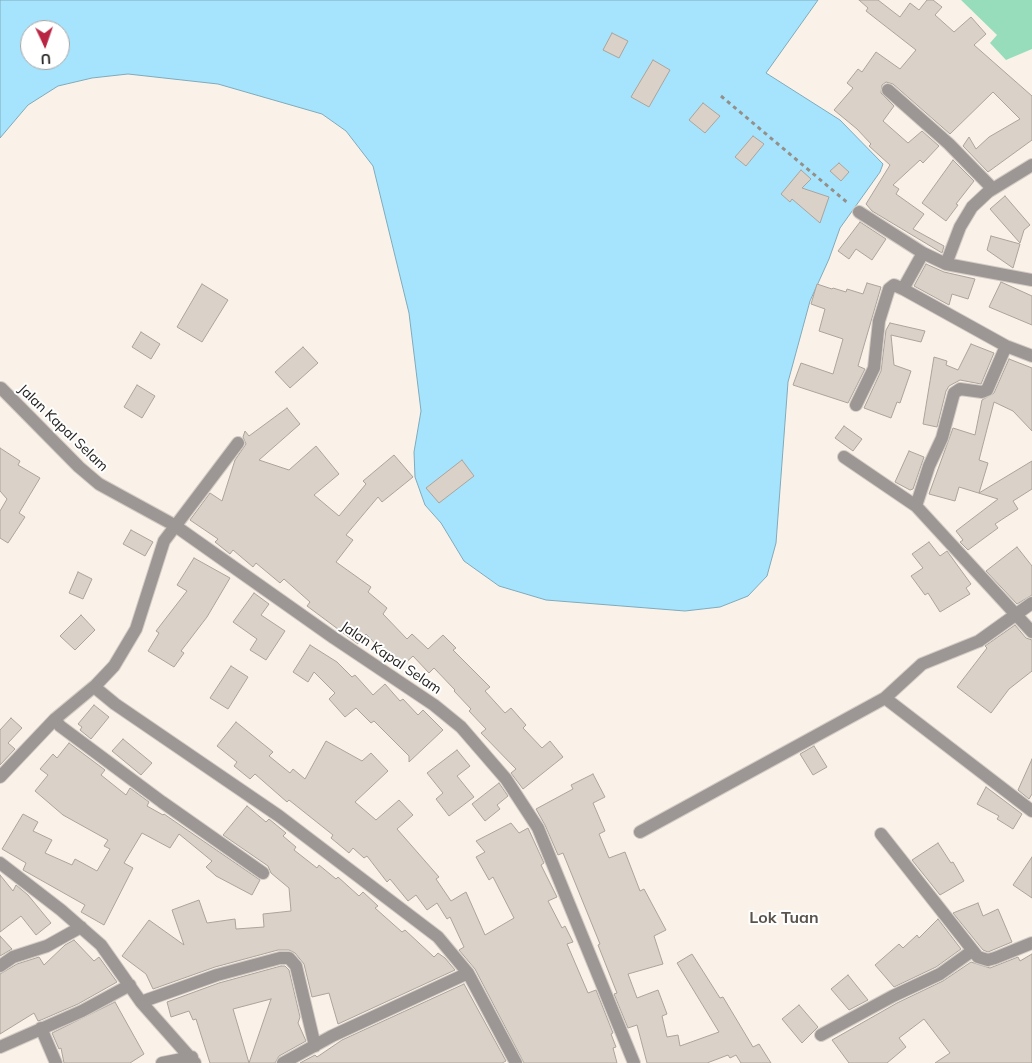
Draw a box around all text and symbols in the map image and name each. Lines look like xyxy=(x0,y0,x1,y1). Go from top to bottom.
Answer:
north arrow xyxy=(20,20,70,70)
text: U xyxy=(40,50,51,68)
street label: Jalan Kapal Selam xyxy=(15,381,111,475)
street label: Jalan Kapal Selam xyxy=(337,618,445,698)
district label: Lok Tuan xyxy=(749,908,819,928)

